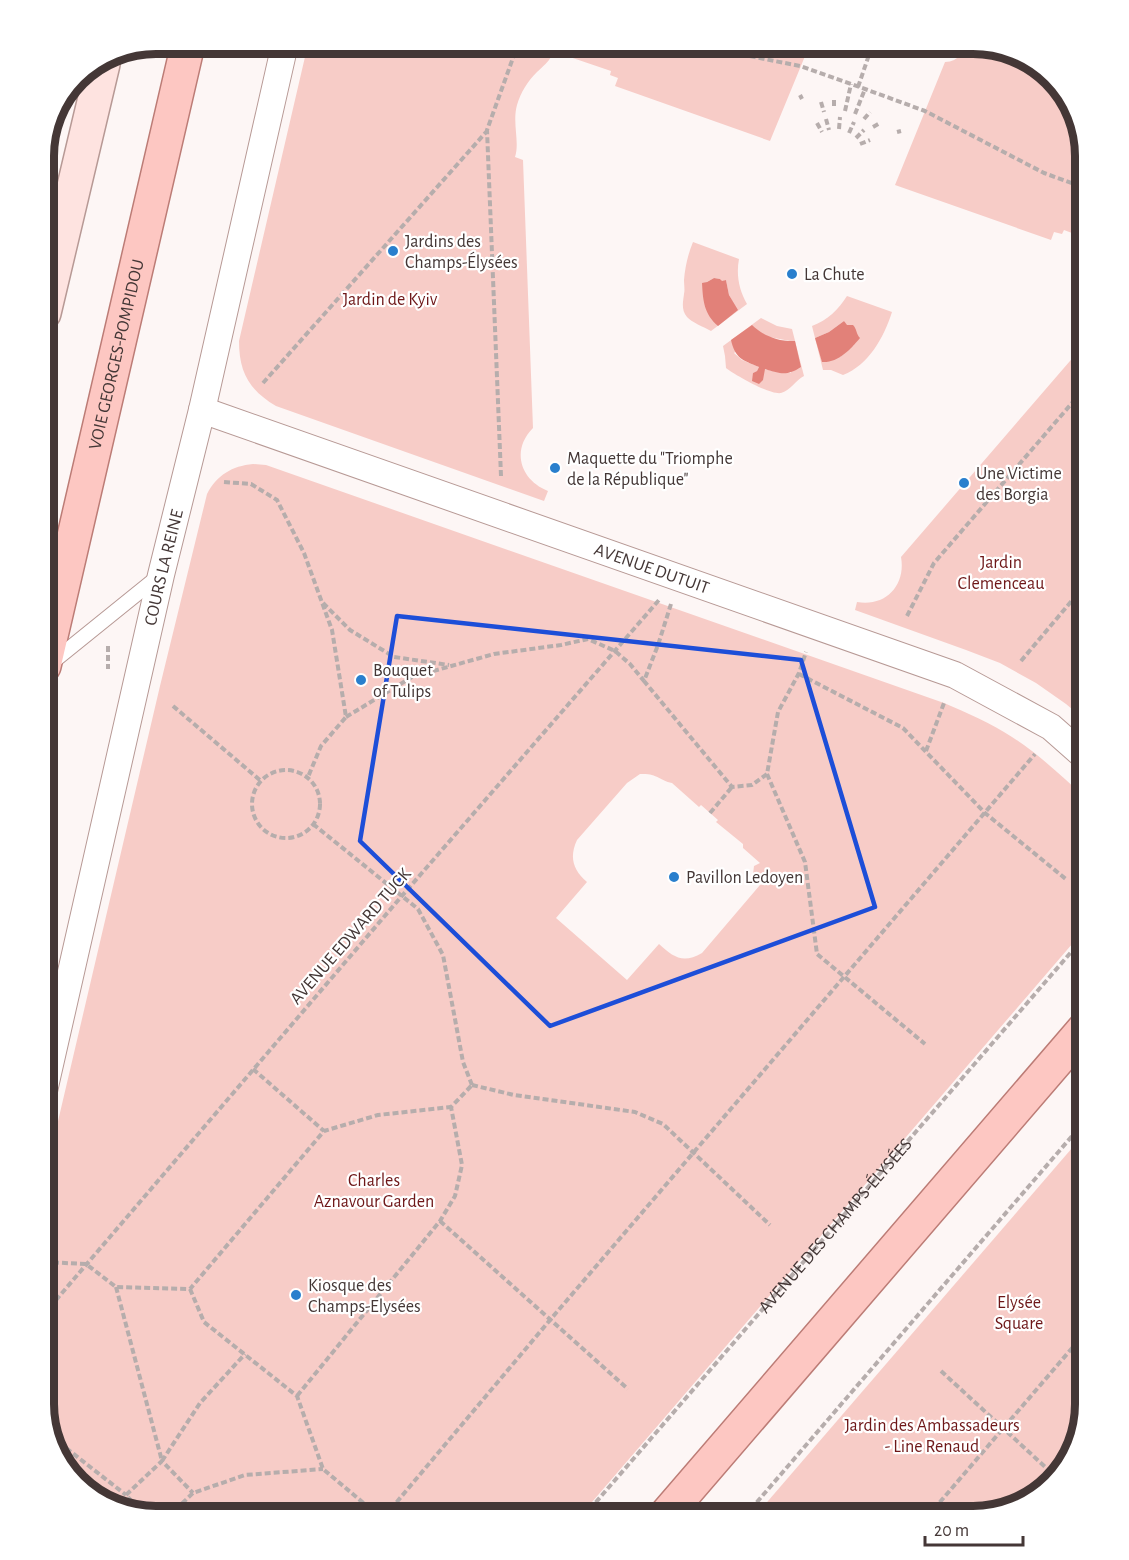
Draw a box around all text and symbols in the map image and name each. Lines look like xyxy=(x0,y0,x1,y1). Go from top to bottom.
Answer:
place label: Jardins des Champs-Élysées xyxy=(405,233,518,272)
marker: Jardins des Champs-Élysées xyxy=(386,244,400,258)
street label: VOIE GEORGES-POMPIDOU xyxy=(86,258,148,451)
place label: La Chute xyxy=(804,266,864,284)
marker: La Chute xyxy=(785,267,799,281)
park label: Jardin de Kyiv xyxy=(343,291,438,309)
place label: Maquette du "Triomphe de la République" xyxy=(567,450,733,489)
marker: Maquette du "Triomphe de la République" xyxy=(548,461,562,475)
place label: Une Victime des Borgia xyxy=(976,465,1062,504)
marker: Une Victime des Borgia xyxy=(957,476,971,490)
street label: COURS LA REINE xyxy=(142,507,187,628)
street label: AVENUE DUTUIT xyxy=(592,541,712,598)
park label: Jardin Clemenceau xyxy=(958,554,1044,593)
place label: Bouquet of Tulips xyxy=(373,662,433,701)
marker: Bouquet of Tulips xyxy=(354,673,368,687)
street label: AVENUE EDWARD TUCK xyxy=(287,865,415,1008)
place label: Pavillon Ledoyen xyxy=(686,869,803,887)
marker: Pavillon Ledoyen xyxy=(667,870,681,884)
street label: AVENUE DES CHAMPS-ÉLYSÉES xyxy=(756,1135,916,1317)
park label: Charles Aznavour Garden xyxy=(314,1172,434,1211)
place label: Kiosque des Champs-Elysées xyxy=(308,1277,421,1316)
marker: Kiosque des Champs-Elysées xyxy=(289,1288,303,1302)
park label: Elysée Square xyxy=(995,1294,1043,1333)
park label: Jardin des Ambassadeurs - Line Renaud xyxy=(844,1417,1020,1456)
scale bar xyxy=(925,1509,1022,1547)
text: 20 m xyxy=(934,1522,969,1540)

